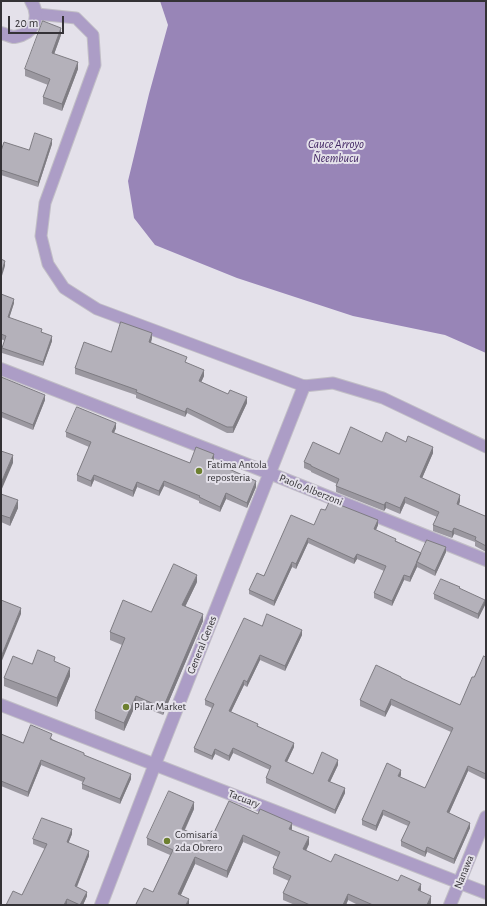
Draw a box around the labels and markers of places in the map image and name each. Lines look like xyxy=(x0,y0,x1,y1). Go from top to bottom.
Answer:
place label: Fatima Antola reposteria xyxy=(207,458,267,484)
marker: Fatima Antola reposteria xyxy=(194,466,204,476)
place label: Pilar Market xyxy=(134,700,186,714)
marker: Pilar Market xyxy=(121,702,131,712)
place label: Comisaría 2da Obrero xyxy=(175,828,223,854)
marker: Comisaría 2da Obrero xyxy=(162,836,172,846)

